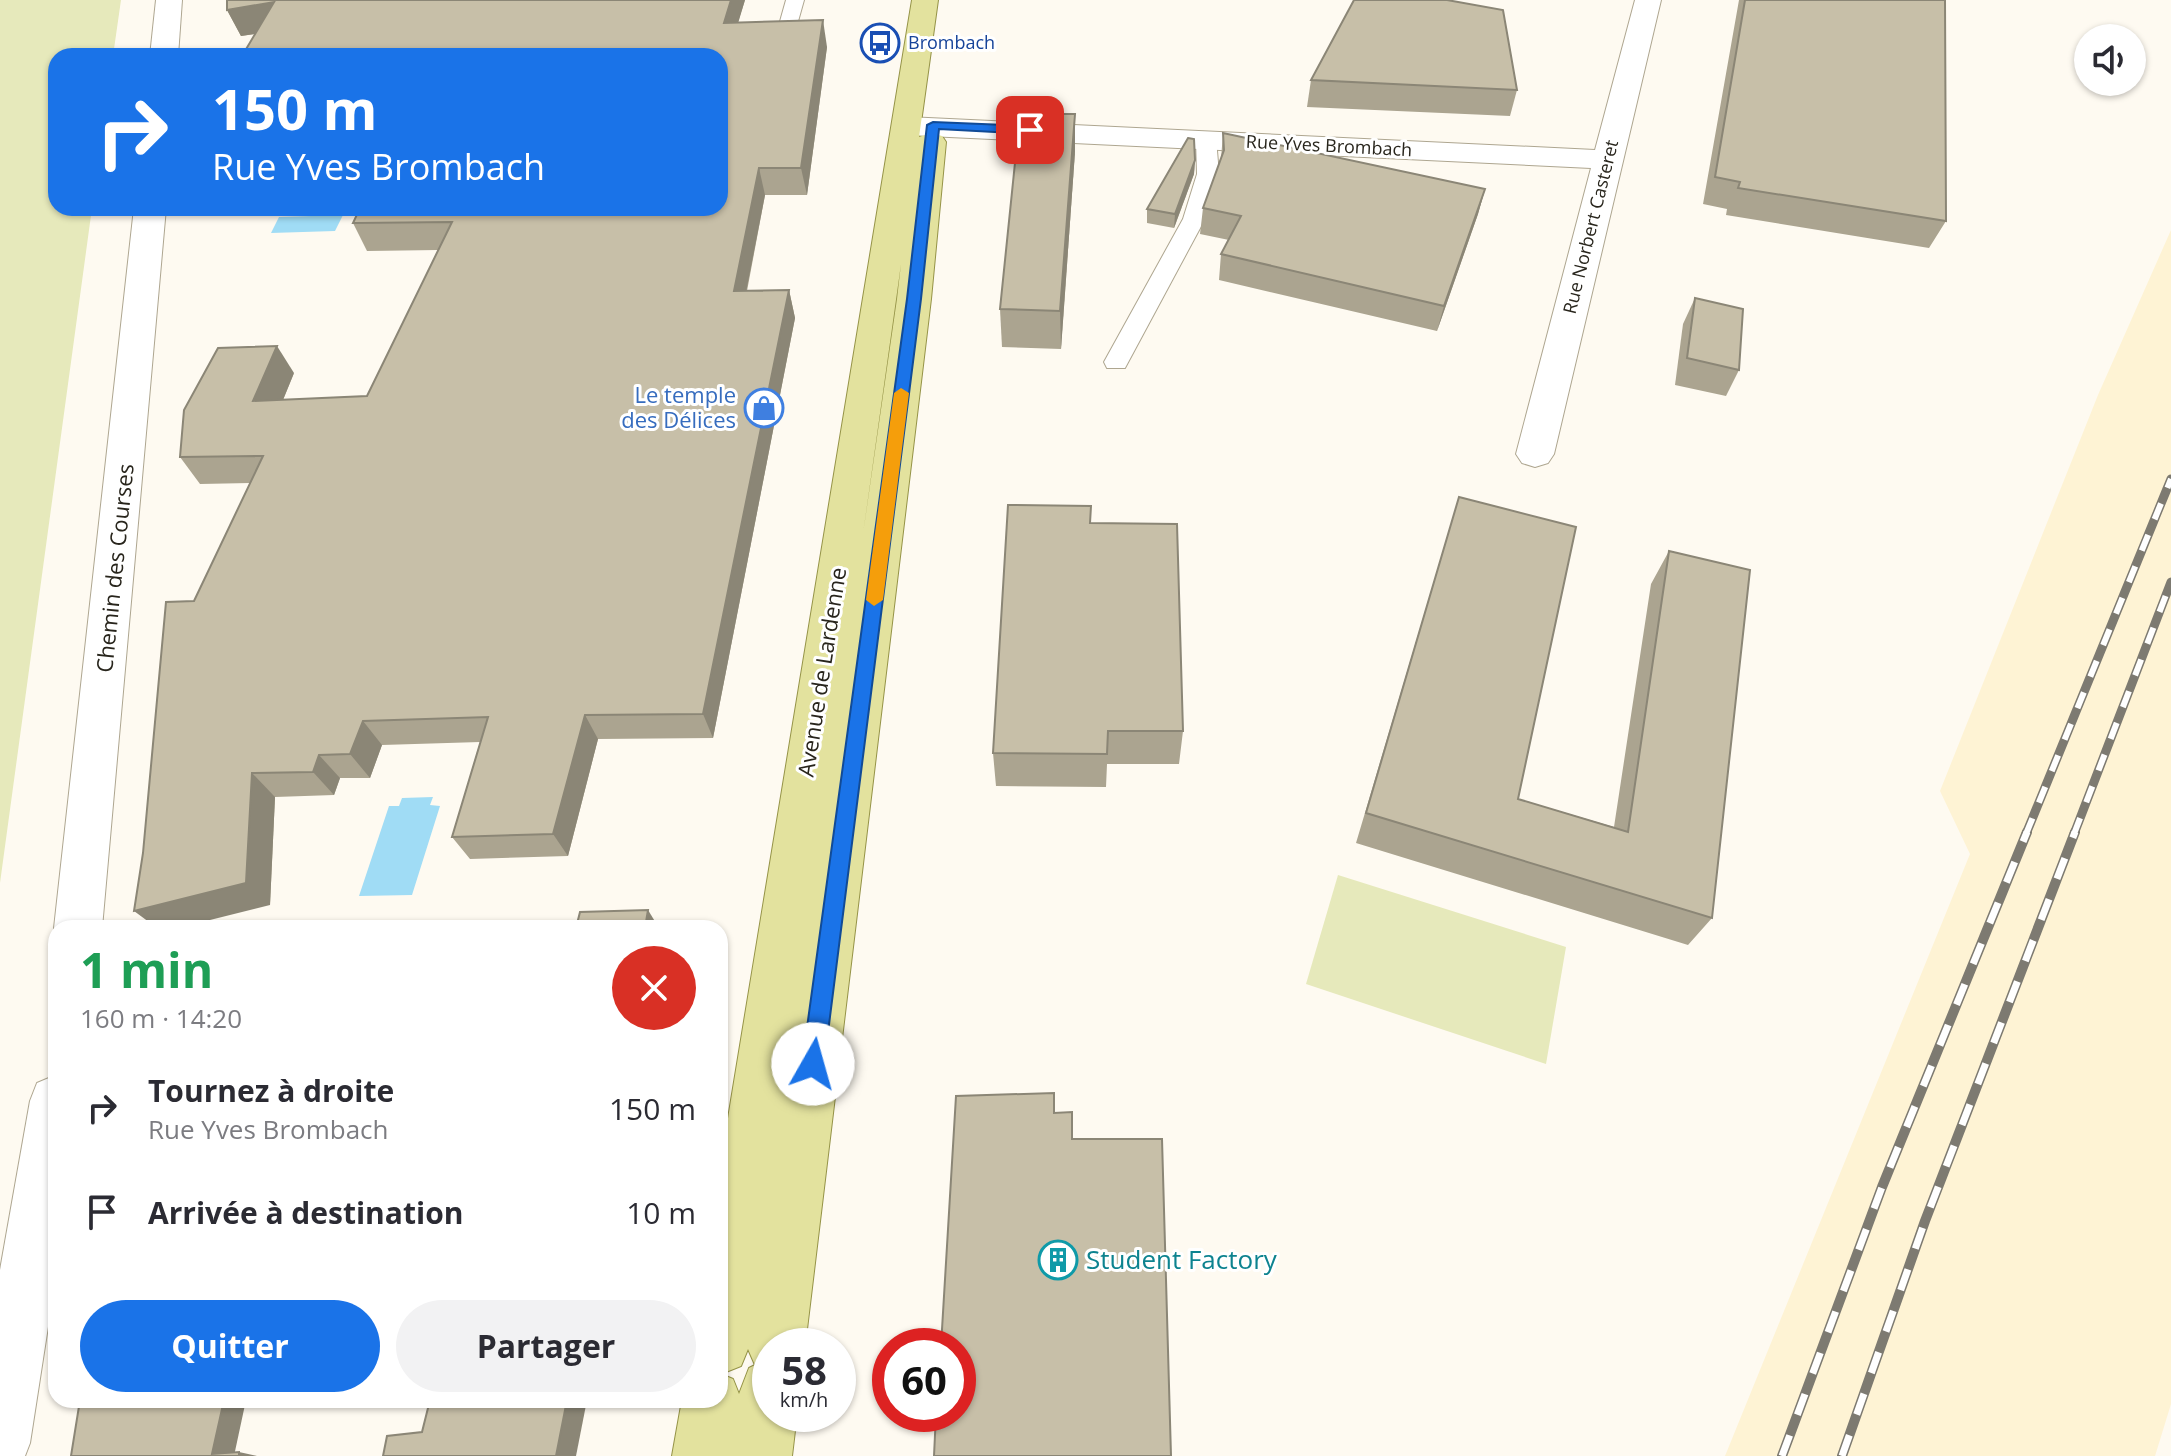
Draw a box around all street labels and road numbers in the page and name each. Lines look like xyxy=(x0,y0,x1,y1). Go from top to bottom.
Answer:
street label: Rue Yves Brombach xyxy=(1245,129,1413,161)
street label: Rue Norbert Casteret xyxy=(1557,137,1623,316)
street label: Chemin des Courses xyxy=(88,462,140,674)
street label: Avenue de Lardenne xyxy=(790,565,852,779)

